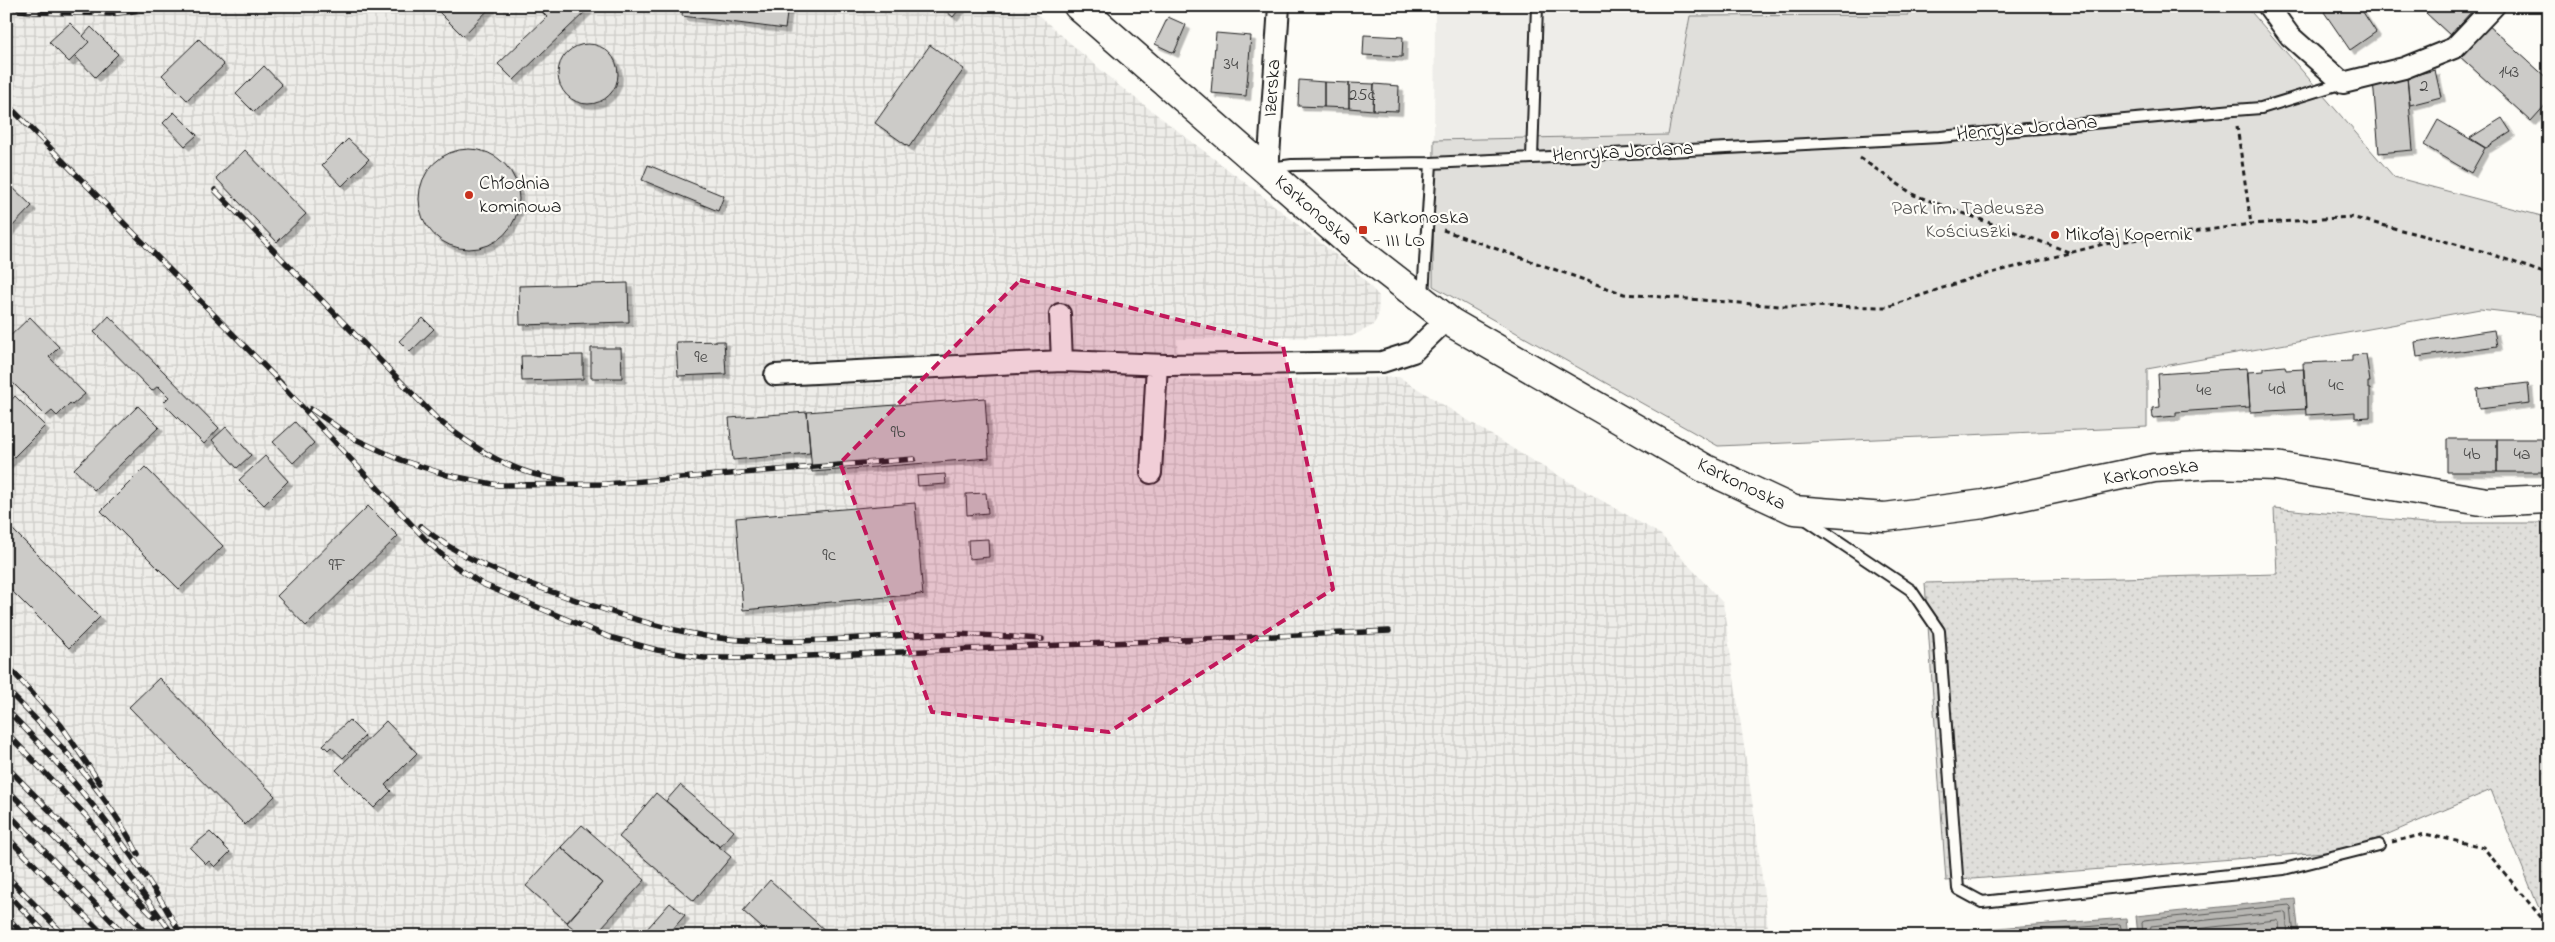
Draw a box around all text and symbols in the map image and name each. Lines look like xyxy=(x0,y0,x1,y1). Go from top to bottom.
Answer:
house number: 34 xyxy=(1224,52,1239,78)
street label: Izerska xyxy=(1257,58,1289,118)
house number: 143 xyxy=(2499,60,2519,86)
house number: 2 xyxy=(2420,74,2429,100)
house number: 25c xyxy=(1348,83,1376,109)
street label: Henryka Jordana xyxy=(1955,108,2099,150)
street label: Henryka Jordana xyxy=(1552,135,1694,171)
street label: Karkonoska xyxy=(1267,169,1359,253)
place label: Chłodnia kominowa xyxy=(479,170,561,222)
marker: Chłodnia kominowa xyxy=(463,189,475,201)
park label: Park im. Tadeusza Kościuszki xyxy=(1892,195,2044,247)
place label: Karkonoska - III LO xyxy=(1373,204,1469,256)
place label: Mikołaj Kopernik xyxy=(2065,221,2192,250)
marker: Karkonoska - III LO xyxy=(1357,224,1369,236)
marker: Mikołaj Kopernik xyxy=(2049,229,2061,241)
house number: 9e xyxy=(694,345,709,371)
house number: 4c xyxy=(2328,373,2344,399)
house number: 4d xyxy=(2268,377,2286,403)
house number: 4e xyxy=(2196,378,2213,404)
house number: 9b xyxy=(891,420,906,446)
house number: 4b xyxy=(2464,442,2481,468)
house number: 4a xyxy=(2513,442,2531,468)
street label: Karkonoska xyxy=(1692,451,1790,519)
street label: Karkonoska xyxy=(2102,452,2200,494)
house number: 9c xyxy=(822,543,836,569)
house number: 9F xyxy=(328,553,346,579)

